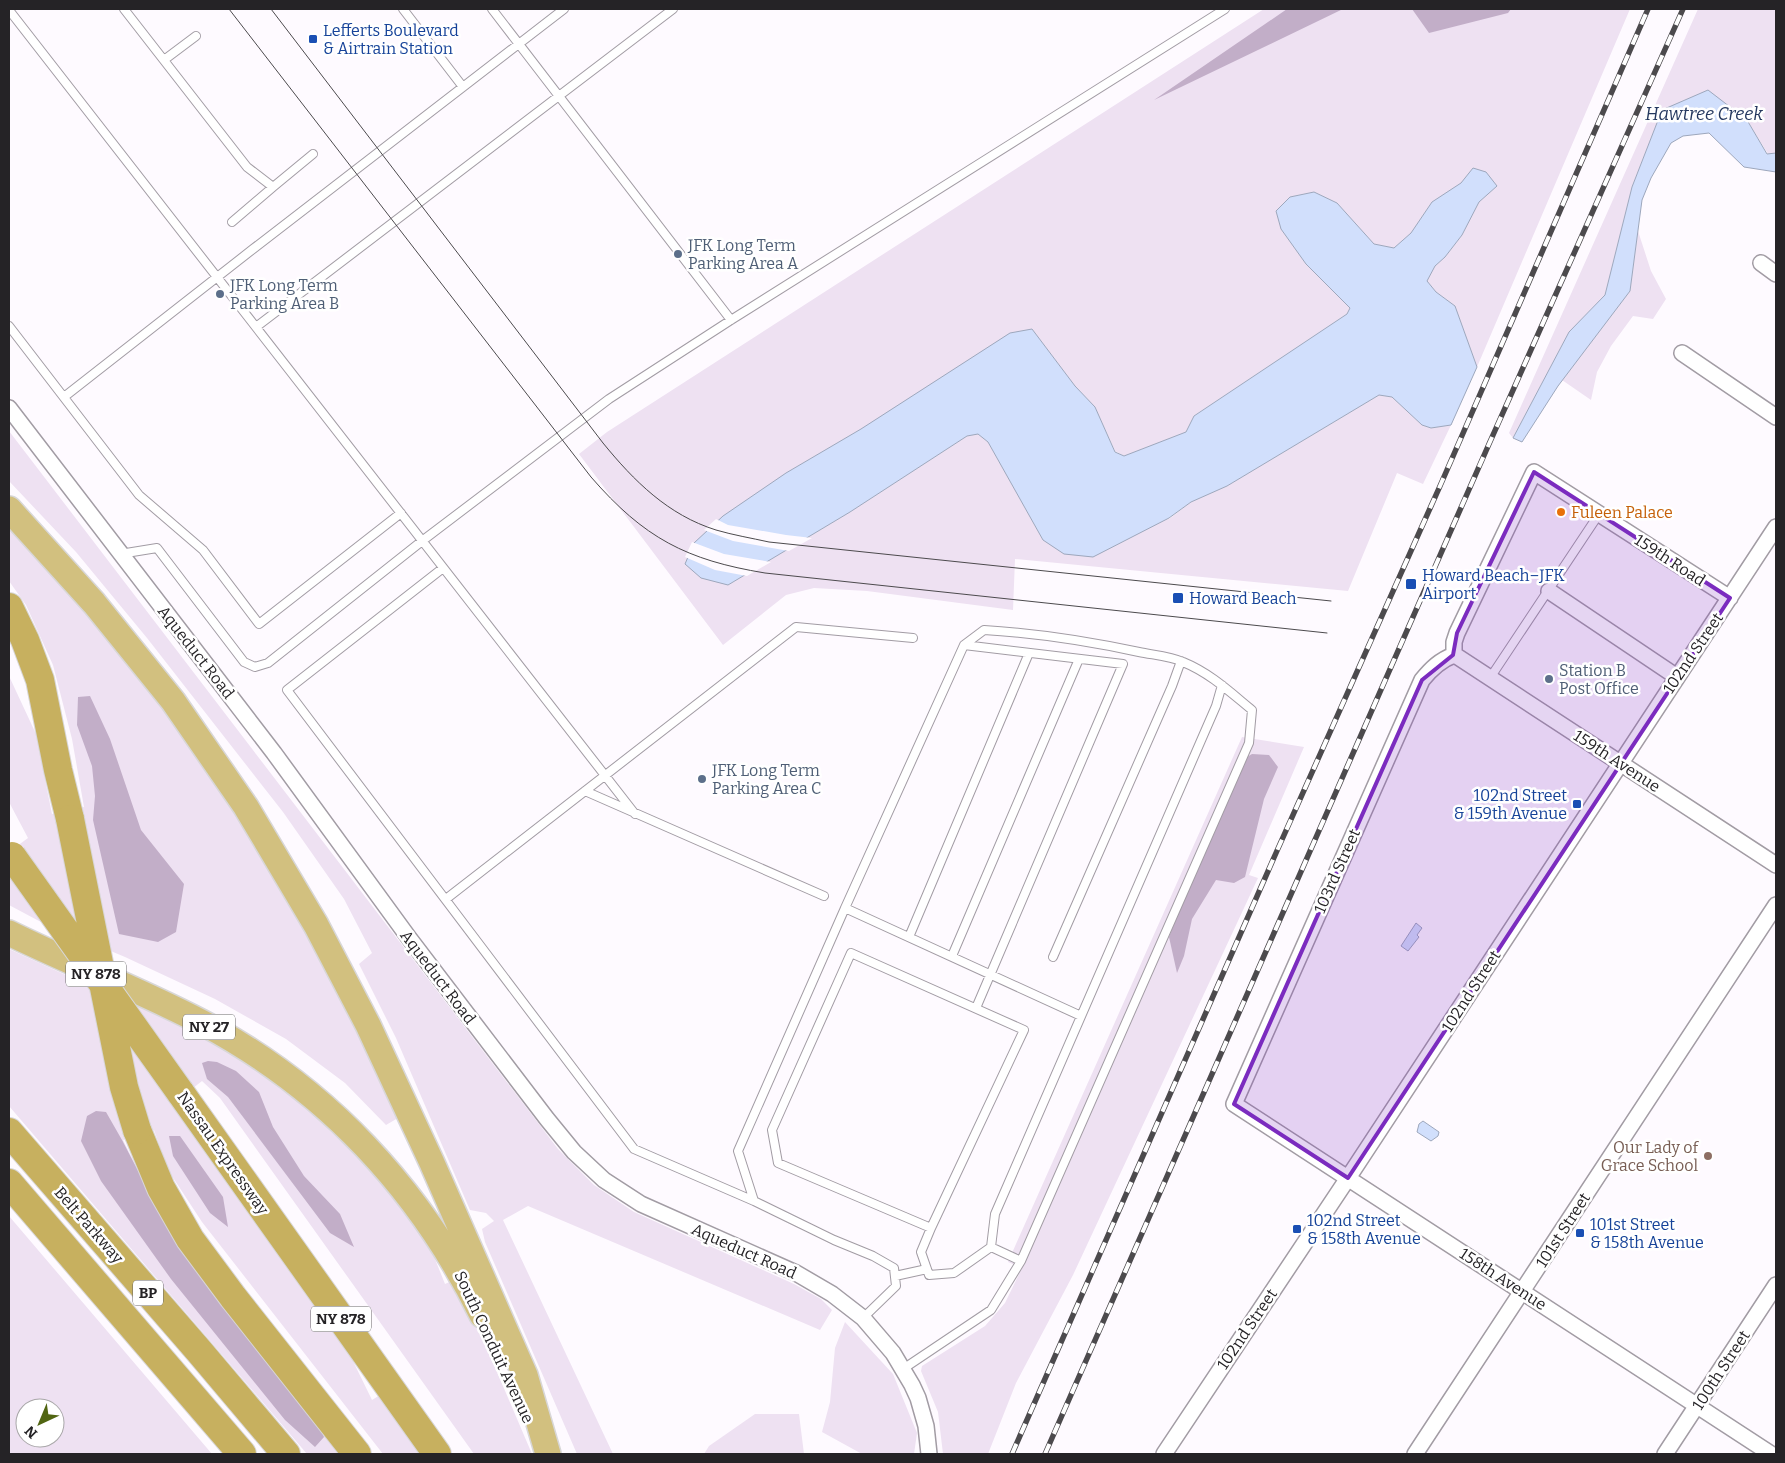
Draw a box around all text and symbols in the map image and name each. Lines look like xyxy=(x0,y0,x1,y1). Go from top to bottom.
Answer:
place label: Lefferts Boulevard & Airtrain Station xyxy=(323,21,459,58)
marker: Lefferts Boulevard & Airtrain Station xyxy=(307,33,319,45)
water label: Hawtree Creek xyxy=(1645,103,1763,125)
place label: JFK Long Term Parking Area A xyxy=(687,236,799,273)
marker: JFK Long Term Parking Area A xyxy=(672,248,684,260)
place label: JFK Long Term Parking Area B xyxy=(229,276,339,313)
marker: JFK Long Term Parking Area B xyxy=(214,288,226,300)
place label: Fuleen Palace xyxy=(1571,503,1673,522)
marker: Fuleen Palace xyxy=(1555,506,1567,518)
street label: 159th Road xyxy=(1631,530,1709,590)
place label: Howard Beach–JFK Airport xyxy=(1422,566,1565,603)
marker: Howard Beach–JFK Airport xyxy=(1404,577,1418,591)
place label: Howard Beach xyxy=(1189,589,1297,608)
marker: Howard Beach xyxy=(1171,591,1185,605)
street label: Aqueduct Road xyxy=(154,602,239,703)
street label: 102nd Street xyxy=(1659,609,1727,697)
place label: Station B Post Office xyxy=(1559,661,1639,698)
marker: Station B Post Office xyxy=(1543,673,1555,685)
street label: 159th Avenue xyxy=(1570,726,1664,796)
place label: JFK Long Term Parking Area C xyxy=(711,761,821,798)
marker: JFK Long Term Parking Area C xyxy=(696,773,708,785)
place label: 102nd Street & 159th Avenue xyxy=(1453,786,1567,823)
marker: 102nd Street & 159th Avenue xyxy=(1571,798,1583,810)
street label: 103rd Street xyxy=(1310,826,1364,916)
street label: Aqueduct Road xyxy=(396,926,480,1028)
street label: 102nd Street xyxy=(1438,946,1505,1035)
road number: NY 878 xyxy=(66,962,126,986)
road number: NY 27 xyxy=(183,1014,235,1040)
street label: Nassau Expressway xyxy=(173,1088,273,1219)
place label: Our Lady of Grace School xyxy=(1601,1138,1699,1175)
marker: Our Lady of Grace School xyxy=(1702,1150,1714,1162)
street label: Belt Parkway xyxy=(51,1183,128,1268)
street label: 101st Street xyxy=(1532,1189,1594,1271)
place label: 102nd Street & 158th Avenue xyxy=(1307,1211,1421,1248)
place label: 101st Street & 158th Avenue xyxy=(1590,1215,1704,1252)
street label: Aqueduct Road xyxy=(689,1219,800,1283)
marker: 102nd Street & 158th Avenue xyxy=(1291,1223,1303,1235)
marker: 101st Street & 158th Avenue xyxy=(1574,1227,1586,1239)
street label: 158th Avenue xyxy=(1456,1244,1550,1314)
street label: South Conduit Avenue xyxy=(450,1268,538,1426)
road number: BP xyxy=(133,1280,163,1306)
street label: 102nd Street xyxy=(1213,1285,1281,1373)
road number: NY 878 xyxy=(311,1306,371,1332)
street label: 100th Street xyxy=(1688,1327,1754,1413)
north arrow xyxy=(15,1398,65,1448)
text: N xyxy=(21,1422,41,1442)

